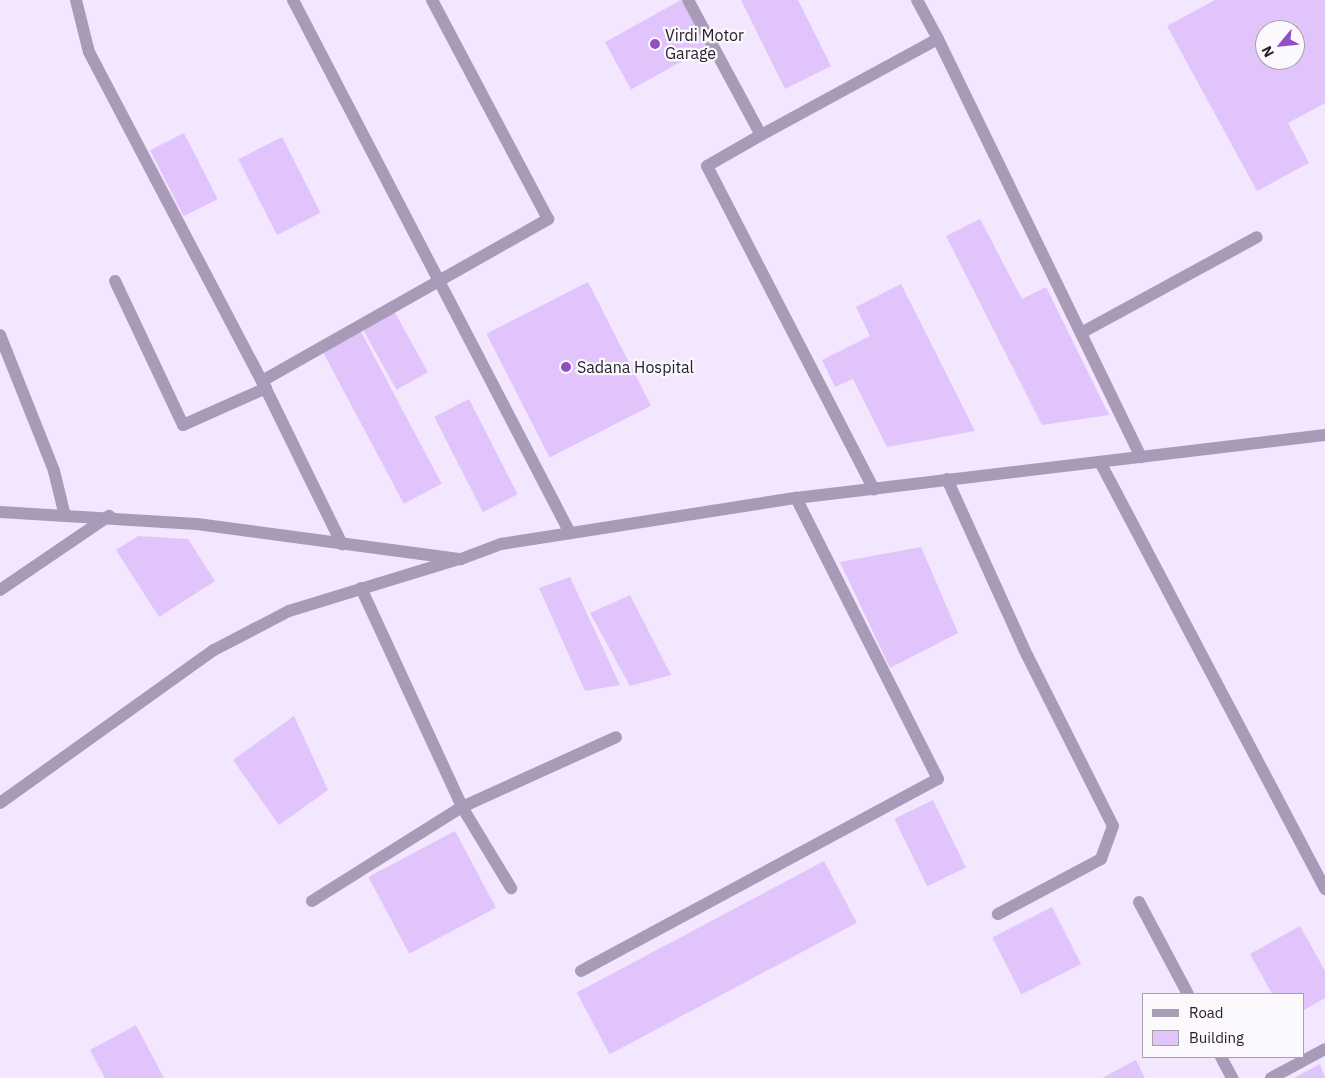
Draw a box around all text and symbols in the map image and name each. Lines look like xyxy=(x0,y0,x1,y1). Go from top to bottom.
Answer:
north arrow xyxy=(1255,20,1305,70)
place label: Virdi Motor Garage xyxy=(665,25,744,63)
marker: Virdi Motor Garage xyxy=(649,38,661,50)
text: N xyxy=(1257,43,1278,60)
place label: Sadana Hospital xyxy=(577,357,694,377)
marker: Sadana Hospital xyxy=(559,360,573,374)
legend xyxy=(1142,993,1305,1058)
text: Road xyxy=(1189,1003,1224,1022)
text: Building xyxy=(1189,1028,1244,1047)

